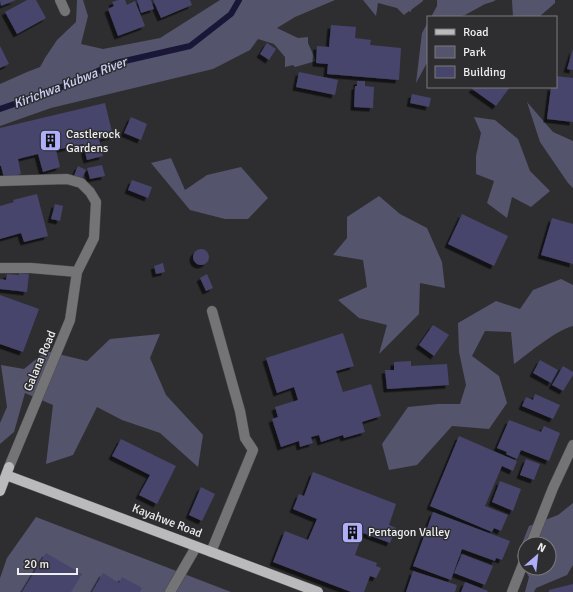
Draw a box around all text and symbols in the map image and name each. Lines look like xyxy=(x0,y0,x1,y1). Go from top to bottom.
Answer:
legend xyxy=(427,16,557,88)
text: Road xyxy=(463,25,489,40)
text: Park xyxy=(463,45,486,60)
water label: Kirichwa Kubwa River xyxy=(11,53,131,112)
text: Building xyxy=(463,65,506,80)
place label: Castlerock Gardens xyxy=(66,127,120,156)
building icon: Castlerock Gardens xyxy=(37,128,63,154)
street label: Galana Road xyxy=(21,328,59,394)
street label: Kayahwe Road xyxy=(130,501,204,541)
building icon: Pentagon Valley xyxy=(340,519,366,545)
place label: Pentagon Valley xyxy=(368,525,450,540)
north arrow xyxy=(517,536,557,576)
text: N xyxy=(535,540,548,555)
scale bar xyxy=(18,550,77,576)
text: 20 m xyxy=(24,557,49,572)

